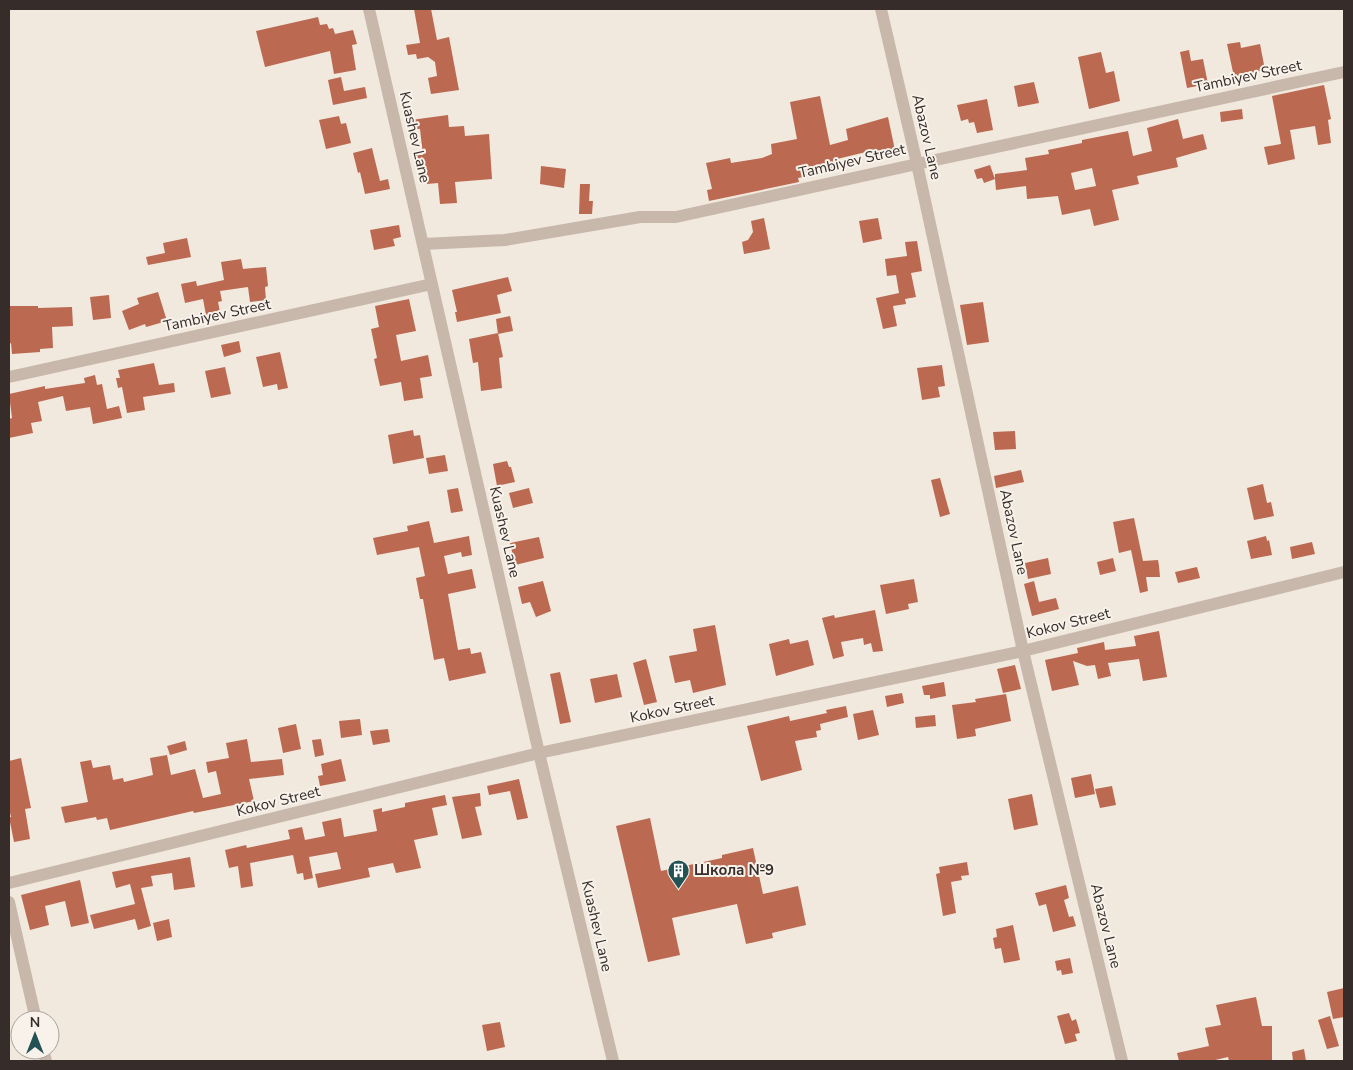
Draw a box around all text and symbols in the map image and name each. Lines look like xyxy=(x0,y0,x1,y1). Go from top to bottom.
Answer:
street label: Tambiyev Street xyxy=(1193,55,1304,97)
street label: Kuashev Lane xyxy=(395,89,435,185)
street label: Abazov Lane xyxy=(907,92,947,182)
street label: Tambiyev Street xyxy=(797,139,908,183)
street label: Tambiyev Street xyxy=(162,294,273,336)
street label: Kuashev Lane xyxy=(485,484,525,580)
street label: Abazov Lane xyxy=(995,487,1033,577)
street label: Kokov Street xyxy=(1024,603,1113,643)
street label: Kokov Street xyxy=(628,690,717,728)
street label: Kokov Street xyxy=(234,781,323,821)
building icon: Школа №9 xyxy=(666,858,690,889)
place label: Школа №9 xyxy=(694,860,774,880)
street label: Kuashev Lane xyxy=(577,878,617,974)
street label: Abazov Lane xyxy=(1086,881,1126,971)
north arrow xyxy=(10,1010,60,1060)
text: N xyxy=(30,1013,40,1032)

